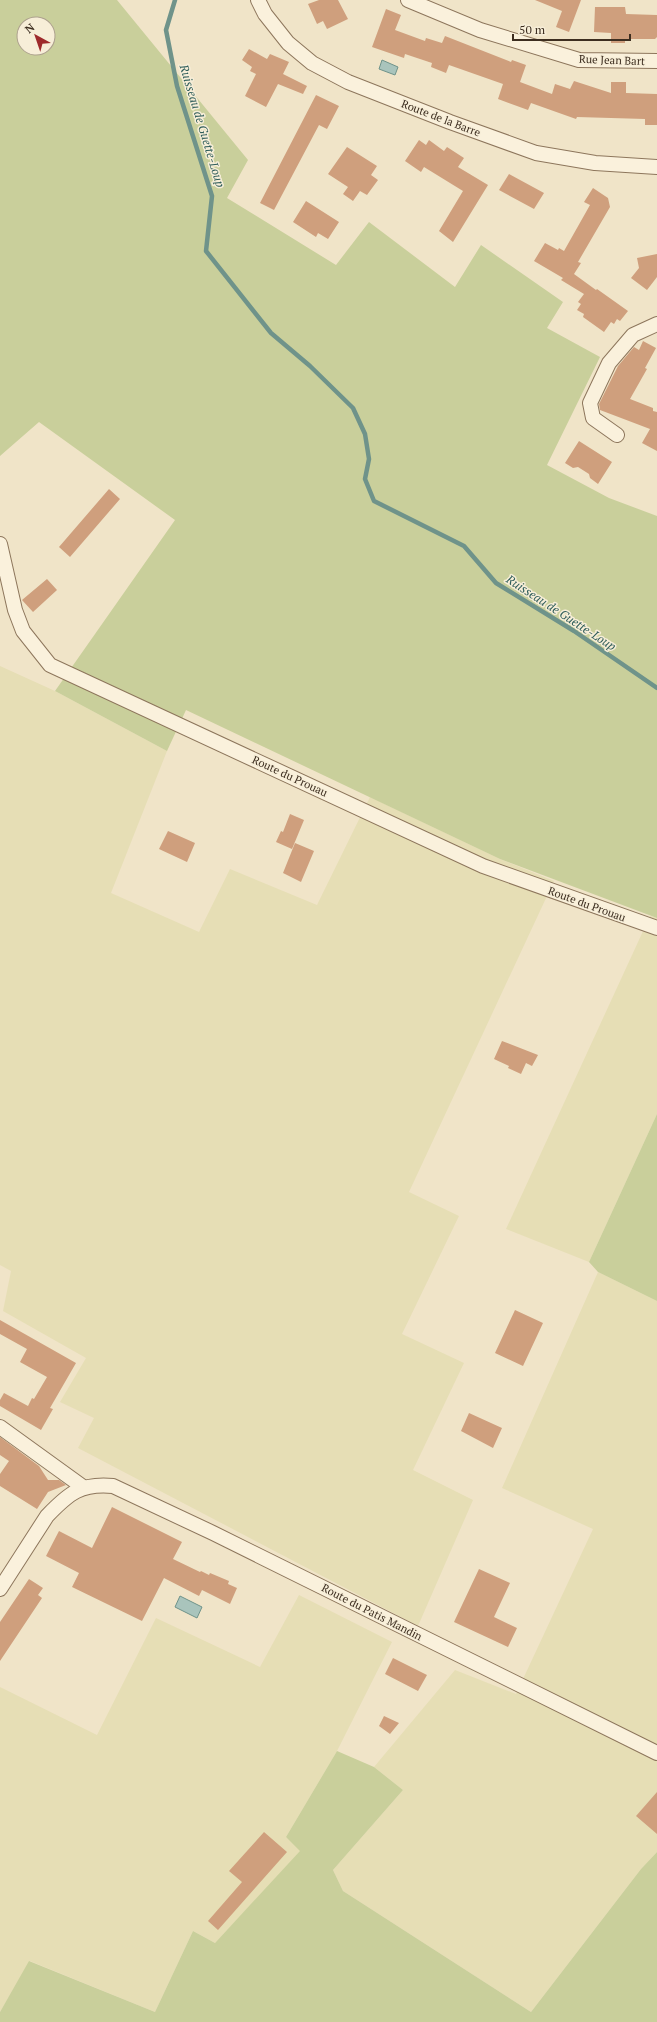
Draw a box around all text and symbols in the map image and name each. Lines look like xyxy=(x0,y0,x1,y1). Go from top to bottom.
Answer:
north arrow xyxy=(16,16,56,56)
scale bar xyxy=(513,16,630,42)
text: N xyxy=(22,20,38,36)
text: 50 m xyxy=(519,22,546,37)
street label: Rue Jean Bart xyxy=(579,52,645,68)
water label: Ruisseau de Guette-Loup xyxy=(176,62,228,190)
street label: Route de la Barre xyxy=(399,96,483,140)
water label: Ruisseau de Guette-Loup xyxy=(503,571,619,654)
street label: Route du Prouau xyxy=(250,752,331,800)
street label: Route du Prouau xyxy=(546,883,628,925)
street label: Route du Patis Mandin xyxy=(319,1581,425,1644)

